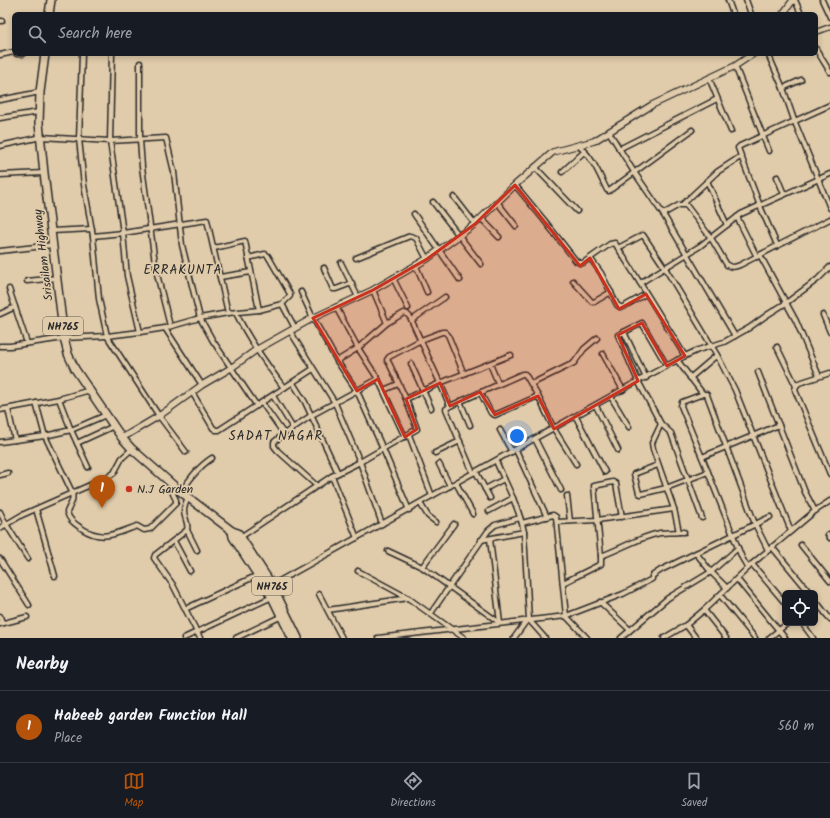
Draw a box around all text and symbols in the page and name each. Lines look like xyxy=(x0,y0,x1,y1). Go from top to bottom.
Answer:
search box xyxy=(12,12,818,56)
text: Search here xyxy=(58,22,132,46)
icon: search xyxy=(26,23,48,45)
street label: Srisailam Highway xyxy=(28,208,59,302)
district label: ERRAKUNTA xyxy=(144,260,222,281)
road number: NH765 xyxy=(43,317,83,335)
district label: SADAT NAGAR xyxy=(229,426,323,447)
your location xyxy=(507,426,527,446)
pin: 1 xyxy=(89,475,115,508)
place label: N.J Garden xyxy=(137,480,193,499)
marker: N.J Garden xyxy=(124,484,134,494)
road number: NH765 xyxy=(252,577,292,595)
map controls xyxy=(782,590,818,626)
button: locate xyxy=(782,590,818,626)
text: Nearby xyxy=(16,651,68,678)
text: Habeeb garden Function Hall xyxy=(54,704,247,728)
text: 1 xyxy=(27,716,31,737)
text: 560 m xyxy=(778,716,814,737)
text: Place xyxy=(54,728,82,749)
tab: Map xyxy=(123,770,145,812)
tab: Directions xyxy=(390,770,436,812)
tab: Saved xyxy=(681,770,707,812)

